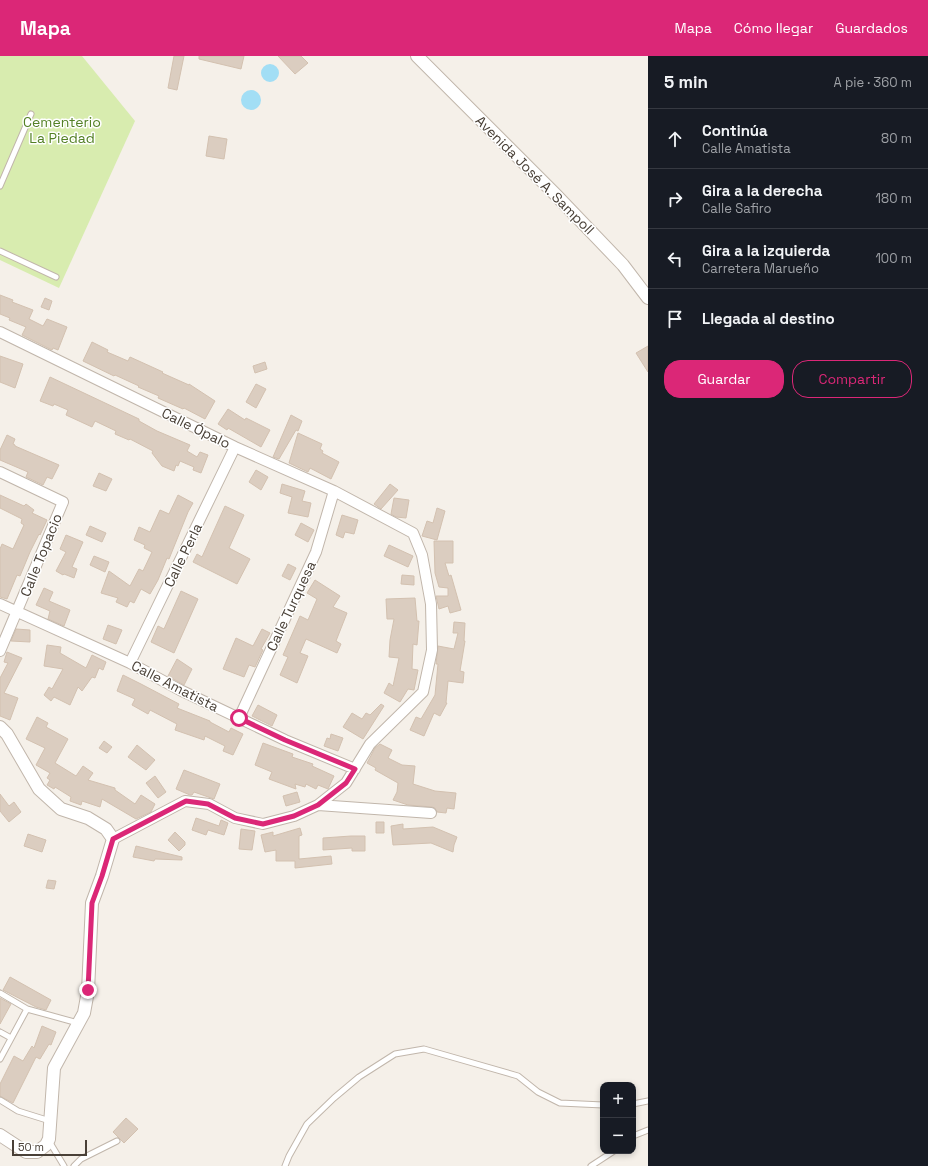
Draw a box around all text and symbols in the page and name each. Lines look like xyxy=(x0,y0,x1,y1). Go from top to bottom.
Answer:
text: Mapa xyxy=(20,16,71,41)
text: Mapa xyxy=(675,19,712,37)
text: Cómo llegar xyxy=(734,19,813,37)
text: Guardados xyxy=(835,19,908,37)
text: 5 min xyxy=(664,71,708,93)
text: A pie · 360 m xyxy=(834,74,912,91)
street label: Avenida José A. Sampoll xyxy=(472,112,598,238)
park label: Cementerio La Piedad xyxy=(23,113,101,147)
text: Continúa xyxy=(702,121,768,140)
icon: ahead xyxy=(664,128,686,150)
text: 80 m xyxy=(881,130,912,147)
text: Calle Amatista xyxy=(702,140,791,157)
text: Gira a la derecha xyxy=(702,181,822,200)
icon: right xyxy=(664,188,686,210)
text: 180 m xyxy=(876,190,912,207)
text: Calle Safiro xyxy=(702,200,772,217)
text: Gira a la izquierda xyxy=(702,241,830,260)
icon: left xyxy=(664,248,686,270)
text: 100 m xyxy=(875,250,912,267)
text: Carretera Marueño xyxy=(702,260,819,277)
icon: arrive xyxy=(664,308,686,330)
text: Llegada al destino xyxy=(702,309,835,328)
button: Guardar xyxy=(664,360,784,398)
button: Compartir xyxy=(792,360,912,398)
street label: Calle Ópalo xyxy=(159,404,233,452)
street label: Calle Topacio xyxy=(16,511,66,599)
street label: Calle Perla xyxy=(160,520,206,590)
street label: Calle Turquesa xyxy=(262,558,320,654)
street label: Calle Amatista xyxy=(128,656,222,716)
route start xyxy=(230,709,248,727)
route end xyxy=(79,981,97,999)
map controls xyxy=(600,1082,636,1154)
button: + xyxy=(600,1082,636,1118)
button: − xyxy=(600,1118,636,1154)
scale bar xyxy=(12,1138,87,1157)
text: 50 m xyxy=(18,1140,44,1154)

